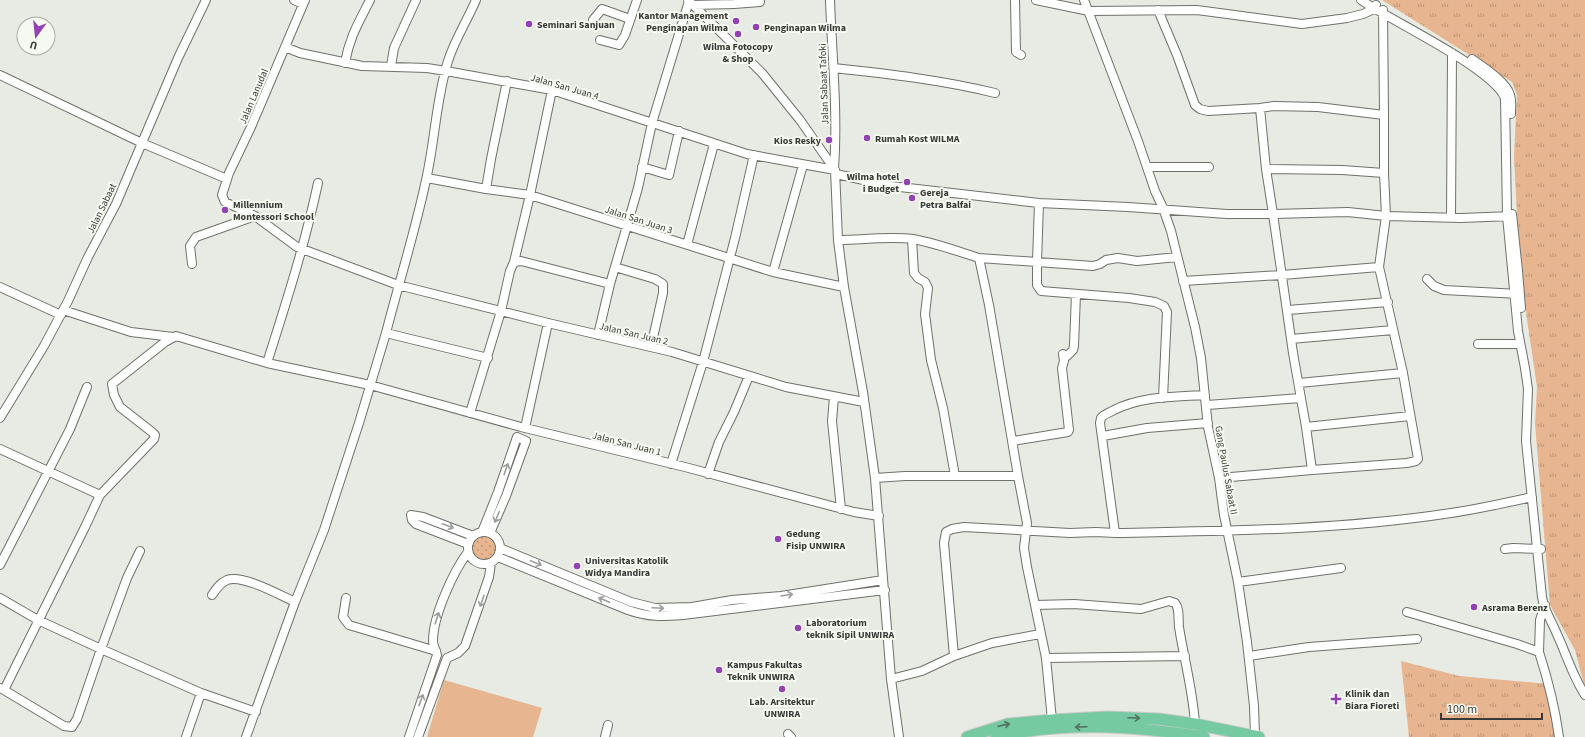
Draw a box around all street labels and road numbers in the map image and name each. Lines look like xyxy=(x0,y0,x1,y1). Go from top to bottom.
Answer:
street label: Jalan Sabaat Tafoki xyxy=(816,43,832,125)
street label: Jalan Lanudal xyxy=(236,66,272,126)
street label: Jalan San Juan 4 xyxy=(529,71,601,103)
street label: Jalan Sabaat xyxy=(84,181,120,236)
street label: Jalan San Juan 3 xyxy=(603,202,674,238)
street label: Jalan San Juan 2 xyxy=(598,319,670,349)
street label: Gang Paulus Sabaat II xyxy=(1211,425,1241,516)
street label: Jalan San Juan 1 xyxy=(591,429,663,459)

